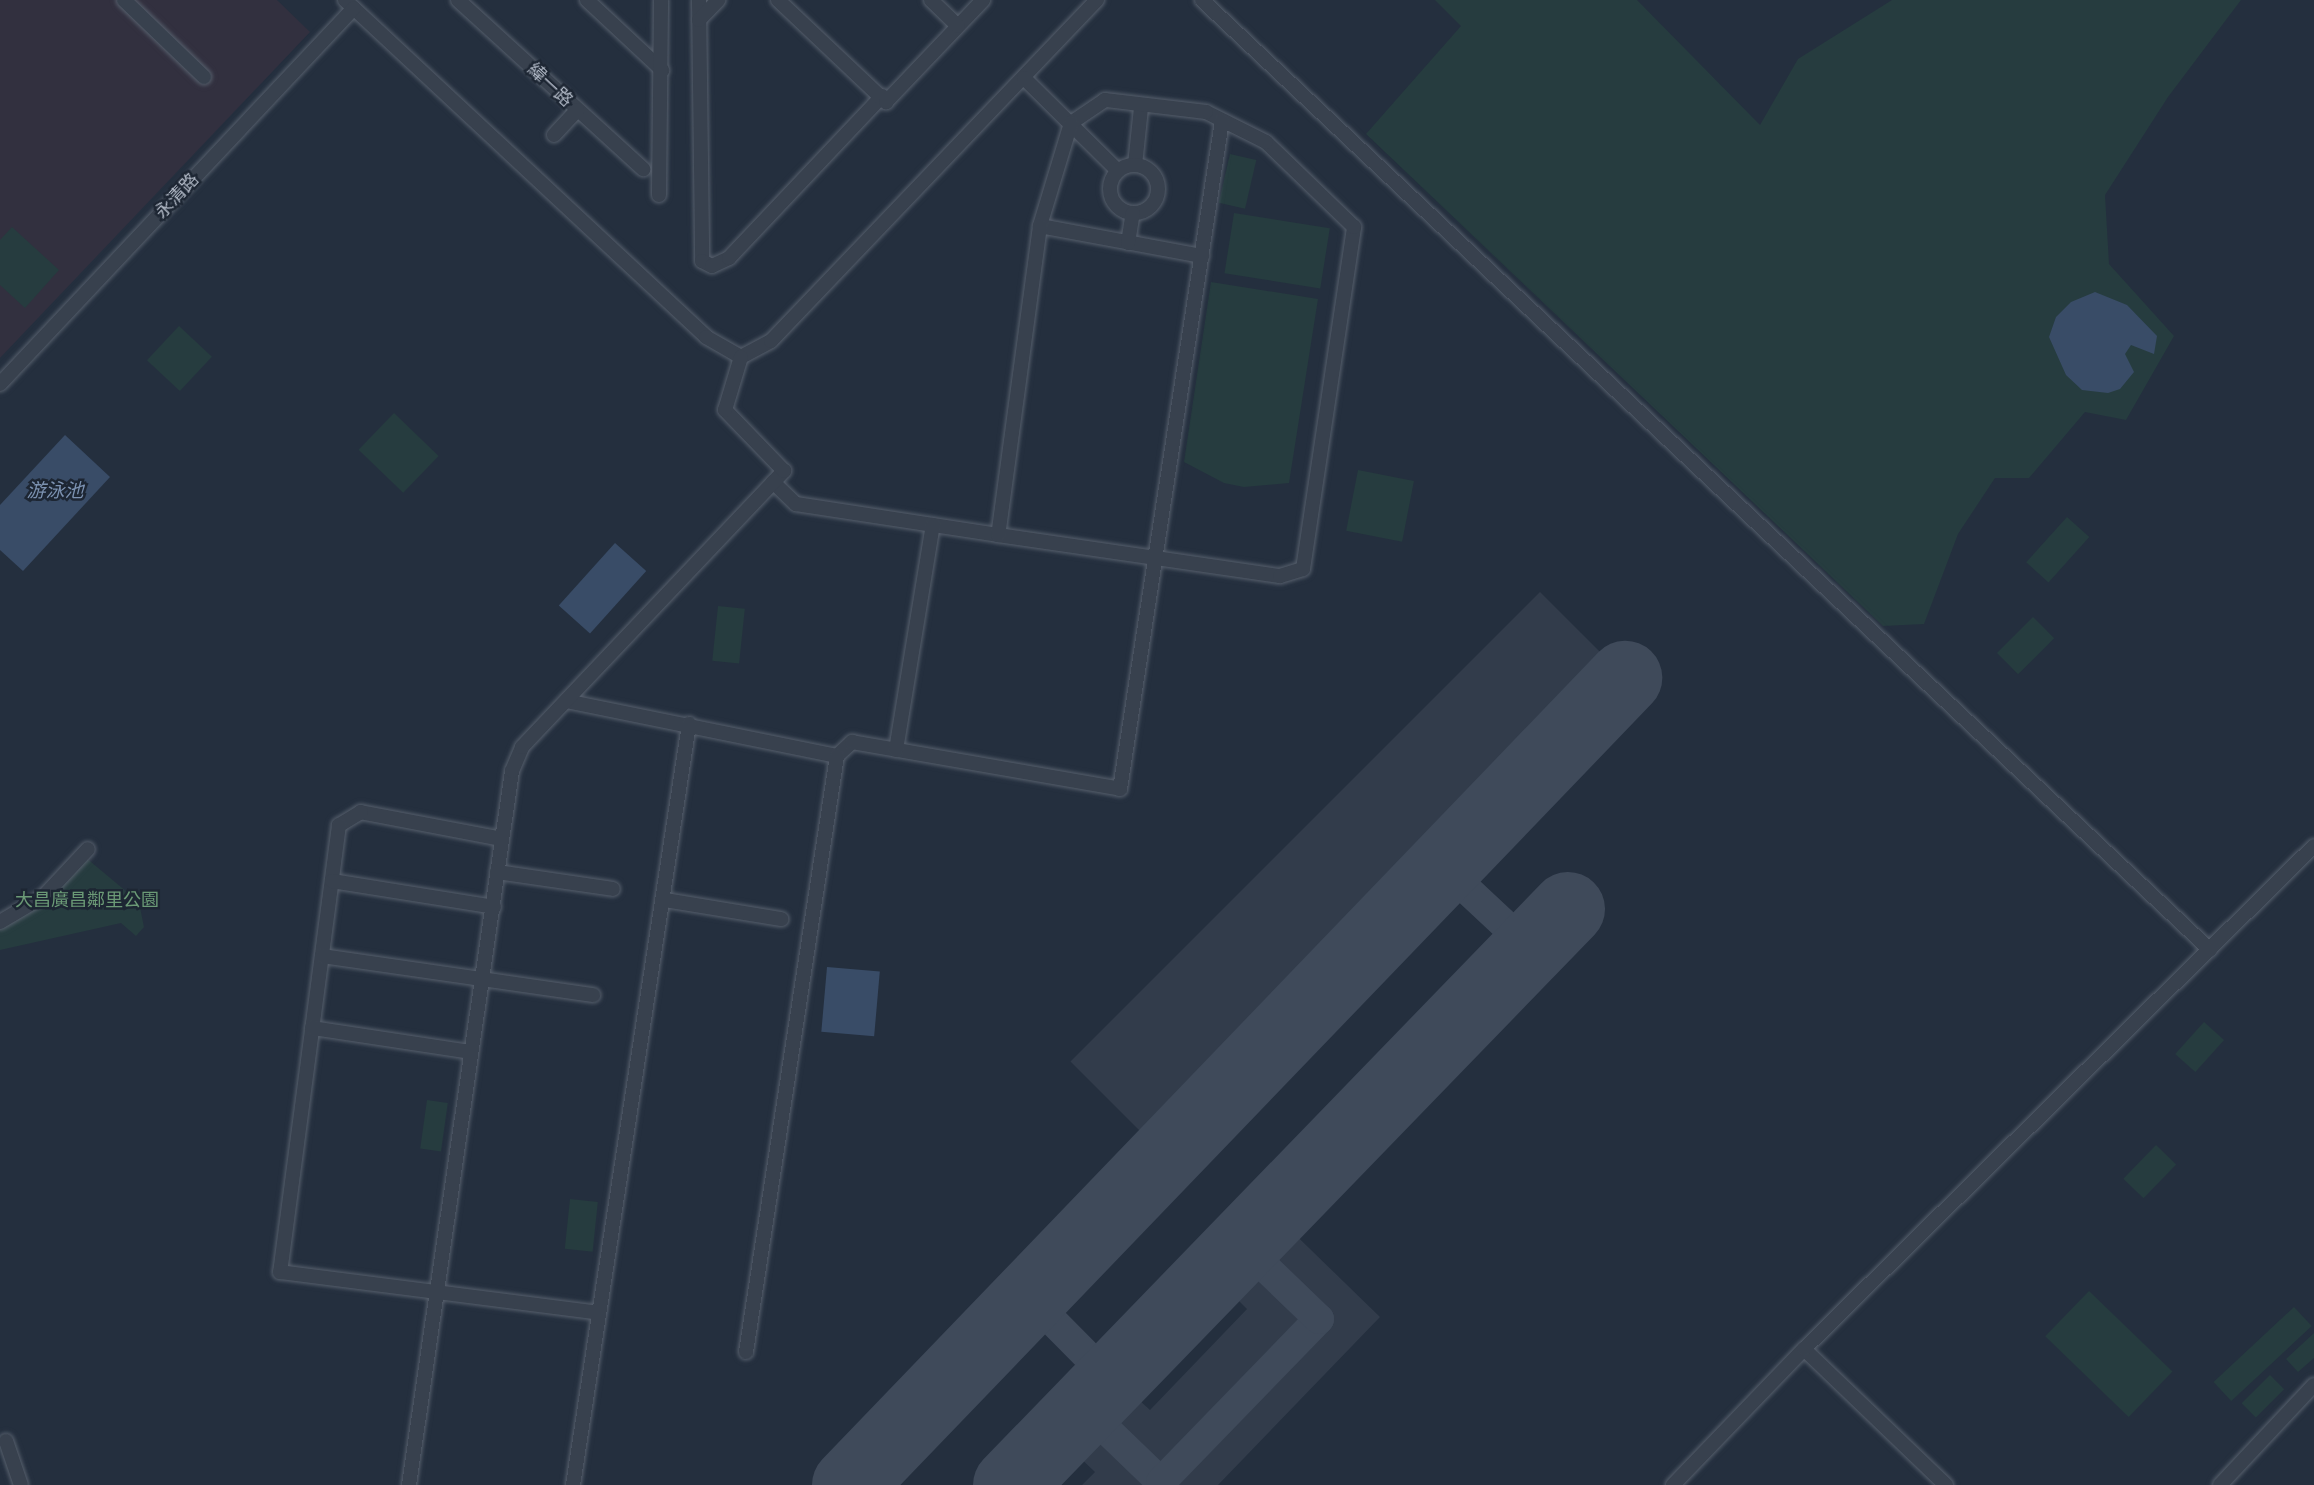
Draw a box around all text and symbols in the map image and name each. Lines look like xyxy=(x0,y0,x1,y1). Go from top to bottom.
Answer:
street label: 緯一路 xyxy=(523,59,577,111)
street label: 永清路 xyxy=(151,169,203,223)
water label: 游泳池 xyxy=(27,480,83,502)
park label: 大昌廣昌鄰里公園 xyxy=(15,889,159,911)

